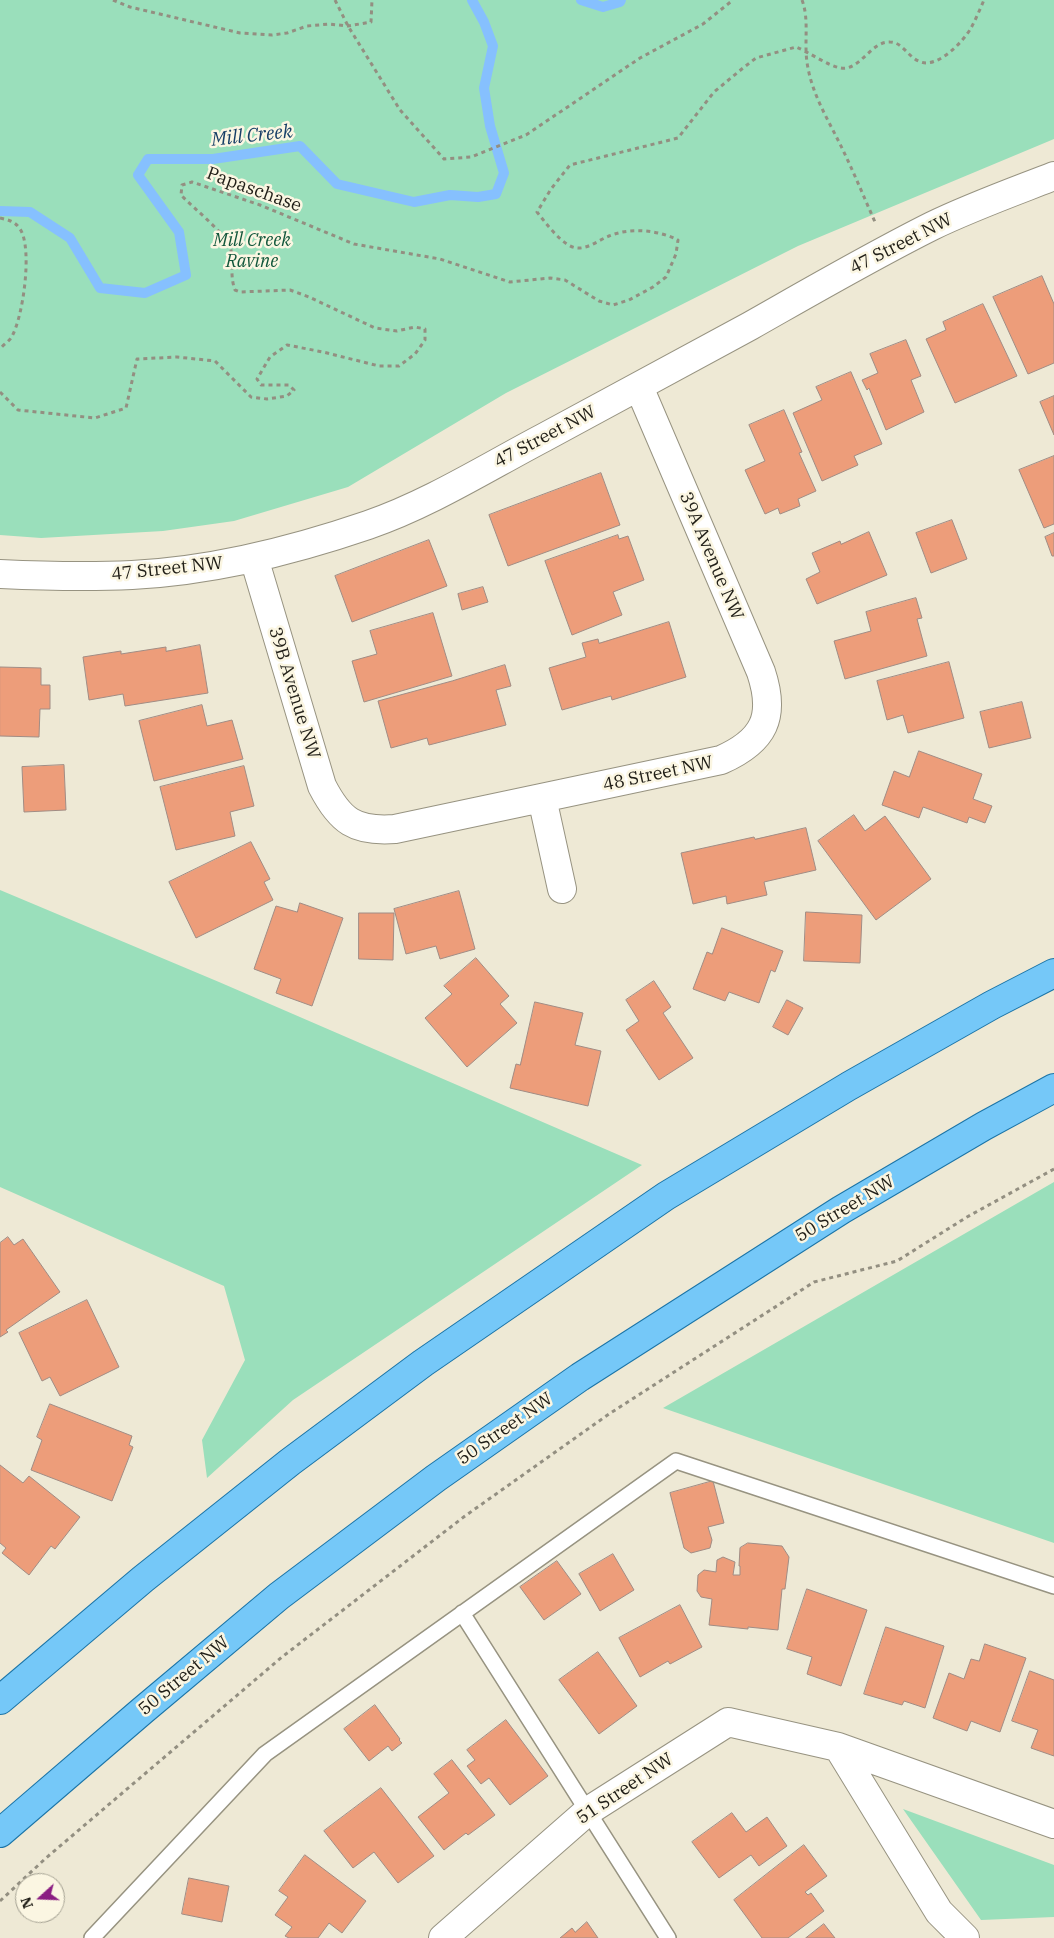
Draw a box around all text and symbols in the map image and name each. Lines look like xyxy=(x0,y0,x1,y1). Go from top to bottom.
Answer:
water label: Mill Creek xyxy=(210,120,294,152)
street label: Papaschase xyxy=(204,163,304,217)
street label: 47 Street NW xyxy=(846,209,956,279)
park label: Mill Creek Ravine xyxy=(213,230,291,272)
street label: 47 Street NW xyxy=(491,401,599,473)
street label: 39A Avenue NW xyxy=(674,489,748,623)
street label: 47 Street NW xyxy=(110,552,224,586)
street label: 39B Avenue NW xyxy=(264,624,324,762)
street label: 48 Street NW xyxy=(601,752,715,796)
street label: 50 Street NW xyxy=(791,1171,899,1247)
street label: 50 Street NW xyxy=(453,1388,557,1470)
street label: 50 Street NW xyxy=(134,1632,234,1720)
street label: 51 Street NW xyxy=(573,1749,677,1829)
north arrow xyxy=(15,1873,65,1923)
text: N xyxy=(16,1895,37,1911)

